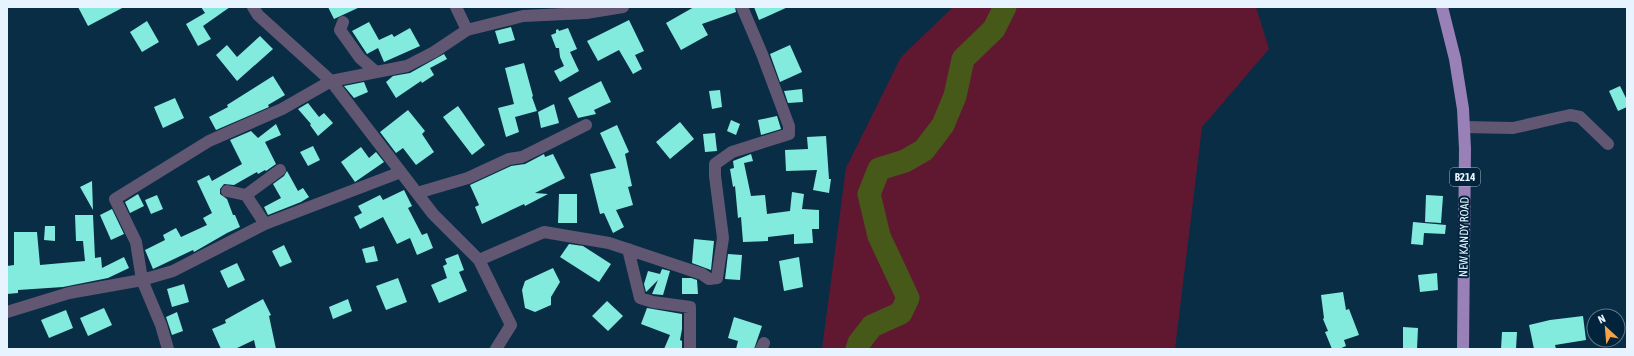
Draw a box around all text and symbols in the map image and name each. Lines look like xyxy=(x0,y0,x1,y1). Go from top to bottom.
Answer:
road number: B214 xyxy=(1450,168,1480,186)
street label: NEW KANDY ROAD xyxy=(1456,197,1472,277)
north arrow xyxy=(1586,308,1626,348)
text: N xyxy=(1596,312,1607,326)

